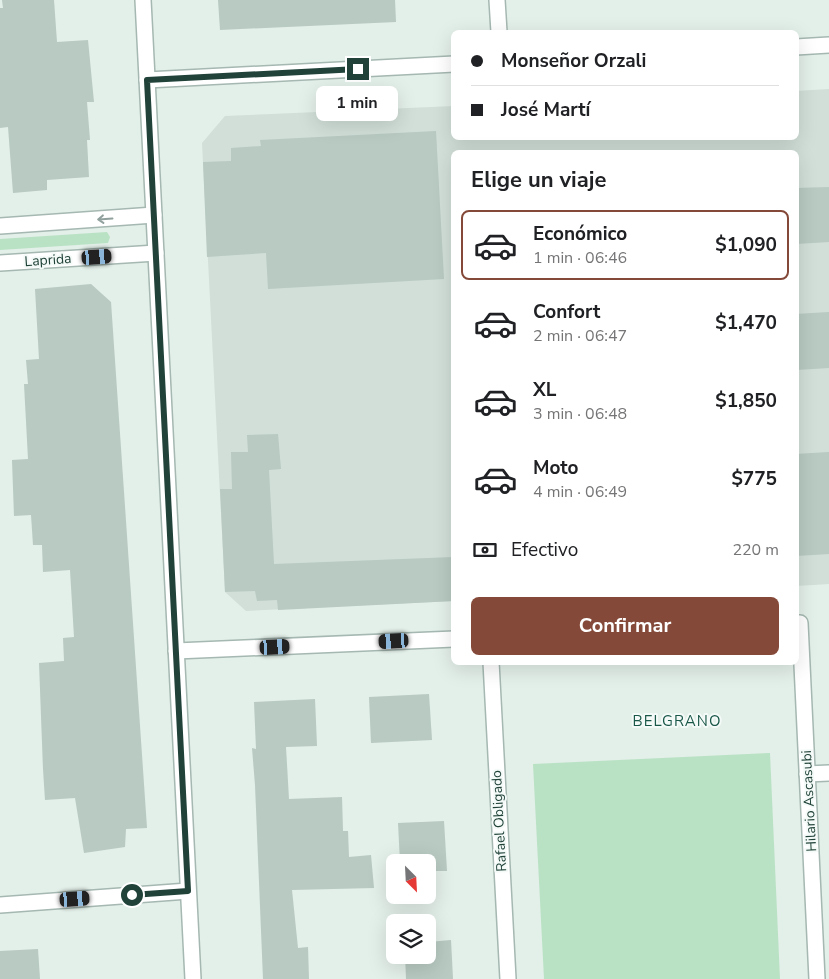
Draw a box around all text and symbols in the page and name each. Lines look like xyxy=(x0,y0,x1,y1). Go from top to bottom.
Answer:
text: Monseñor Orzali xyxy=(501,48,646,74)
route end xyxy=(347,58,369,80)
callout: 1 min xyxy=(317,86,399,122)
text: 1 min xyxy=(336,92,378,114)
text: José Martí xyxy=(501,97,590,123)
text: Elige un viaje xyxy=(471,165,606,195)
one-way arrow xyxy=(97,214,113,223)
text: Económico xyxy=(533,221,627,247)
icon: car xyxy=(473,223,518,268)
text: $1,090 xyxy=(715,232,777,258)
text: 1 min · 06:46 xyxy=(533,247,627,269)
car xyxy=(81,248,112,266)
street label: Laprida xyxy=(24,249,72,271)
text: Confort xyxy=(533,299,600,325)
icon: car xyxy=(473,301,518,346)
text: $1,470 xyxy=(715,310,777,336)
text: 2 min · 06:47 xyxy=(533,325,627,347)
text: XL xyxy=(533,377,556,403)
icon: car xyxy=(473,379,518,424)
text: $1,850 xyxy=(715,388,777,414)
text: 3 min · 06:48 xyxy=(533,403,627,425)
text: Moto xyxy=(533,455,579,481)
icon: car xyxy=(473,457,518,502)
text: $775 xyxy=(731,466,777,492)
text: 4 min · 06:49 xyxy=(533,481,627,503)
icon: cash xyxy=(471,536,499,564)
text: Efectivo xyxy=(511,537,578,563)
text: 220 m xyxy=(732,539,779,561)
button: Confirmar xyxy=(471,597,779,655)
car xyxy=(378,633,409,649)
car xyxy=(259,639,290,655)
district label: BELGRANO xyxy=(633,711,721,731)
street label: Hilario Ascasubi xyxy=(797,750,821,852)
street label: Rafael Obligado xyxy=(487,769,511,872)
north arrow xyxy=(386,854,436,904)
map controls xyxy=(386,854,436,964)
route start xyxy=(121,884,143,906)
car xyxy=(59,890,90,908)
button: layers xyxy=(386,914,436,964)

